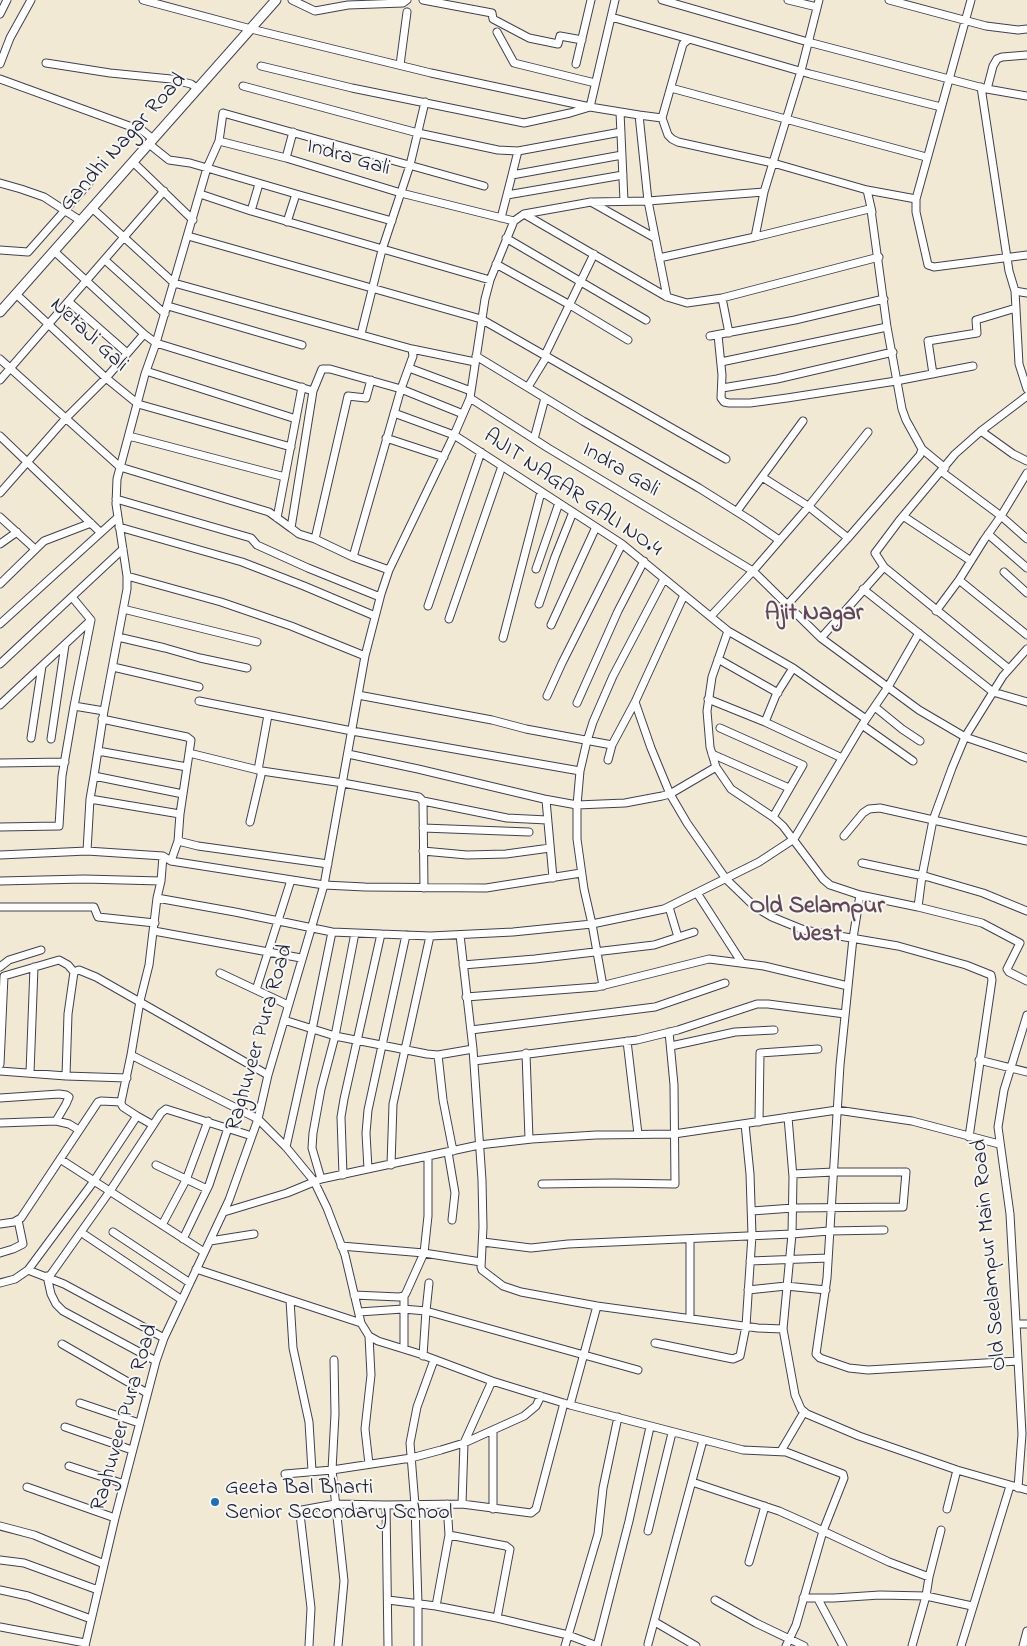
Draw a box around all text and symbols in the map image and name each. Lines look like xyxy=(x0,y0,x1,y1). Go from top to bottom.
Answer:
street label: Gandhi Nagar Road xyxy=(55,68,193,218)
street label: Indra Gali xyxy=(303,134,393,184)
street label: NetaJi Gali xyxy=(43,293,133,379)
street label: AJIT NAGAR GALI NO.4 xyxy=(478,424,666,564)
street label: Indra Gali xyxy=(576,438,664,504)
district label: Ajit Nagar xyxy=(765,601,863,629)
district label: Old Selampur West xyxy=(749,894,885,950)
street label: Raghuveer Pura Road xyxy=(222,942,300,1134)
street label: Old Seelampur Main Road xyxy=(968,1138,1014,1372)
street label: Raghuveer Pura Road xyxy=(87,1322,165,1514)
place label: Geeta Bal Bharti Senior Secondary School xyxy=(225,1476,453,1528)
marker: Geeta Bal Bharti Senior Secondary School xyxy=(209,1496,221,1508)

